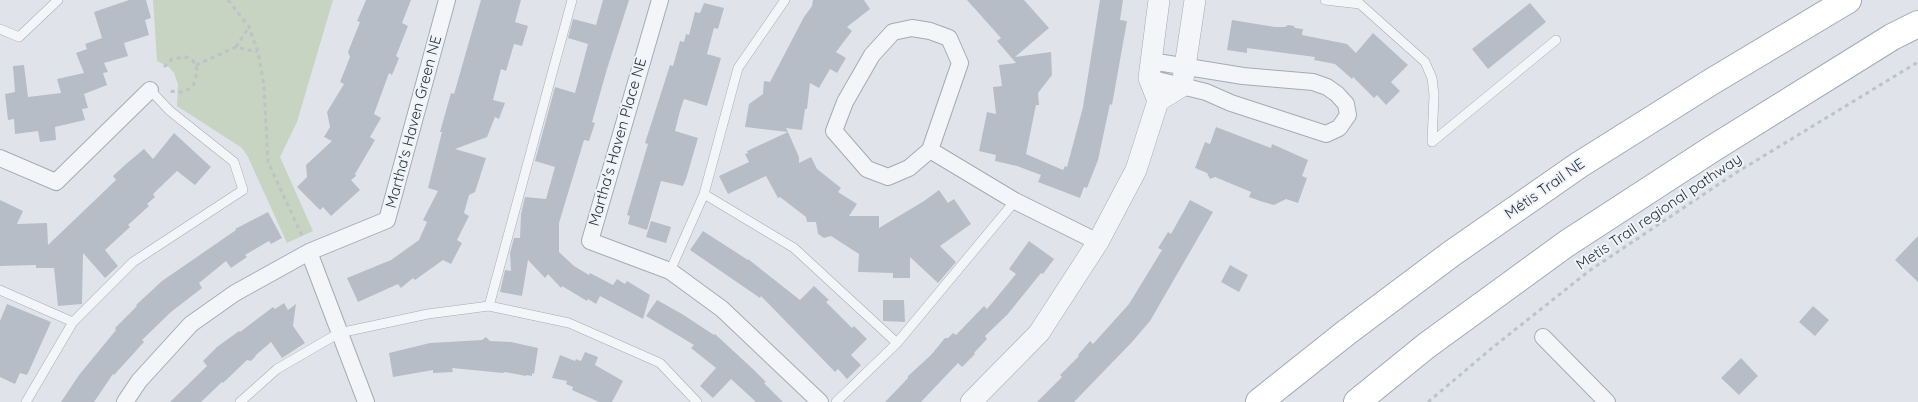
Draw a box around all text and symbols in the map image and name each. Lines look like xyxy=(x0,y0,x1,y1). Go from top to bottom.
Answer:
street label: Martha's Haven Green NE xyxy=(382,34,446,210)
street label: Martha's Haven Place NE xyxy=(585,56,651,228)
street label: Metis Trail regional pathway xyxy=(1573,150,1745,274)
street label: Métis Trail NE xyxy=(1502,155,1588,223)

